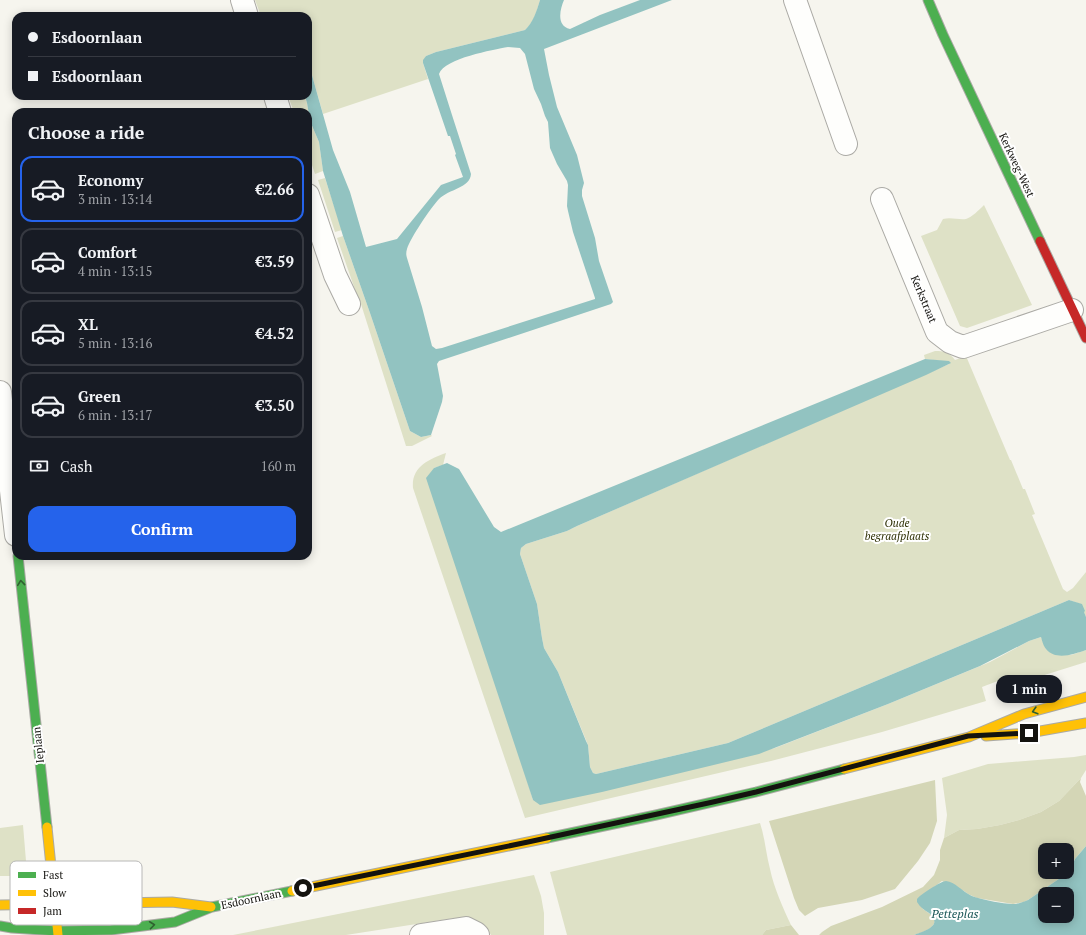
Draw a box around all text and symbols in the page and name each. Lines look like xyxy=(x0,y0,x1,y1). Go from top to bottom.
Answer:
text: Esdoornlaan xyxy=(52,27,142,47)
text: Esdoornlaan xyxy=(52,66,142,86)
text: Choose a ride xyxy=(28,120,144,144)
street label: Kerkweg-West xyxy=(996,131,1038,199)
text: Economy xyxy=(78,170,143,190)
icon: car xyxy=(30,171,66,207)
text: €2.66 xyxy=(256,179,294,199)
text: 3 min · 13:14 xyxy=(78,190,152,208)
text: Comfort xyxy=(78,242,137,262)
icon: car xyxy=(30,243,66,279)
text: €3.59 xyxy=(256,251,294,271)
text: 4 min · 13:15 xyxy=(78,262,152,280)
street label: Kerkstraat xyxy=(908,273,940,325)
text: XL xyxy=(78,314,98,334)
icon: car xyxy=(30,315,66,351)
text: €4.52 xyxy=(256,323,294,343)
text: 5 min · 13:16 xyxy=(78,334,152,352)
text: Green xyxy=(78,386,121,406)
icon: car xyxy=(30,387,66,423)
text: €3.50 xyxy=(256,395,294,415)
text: 6 min · 13:17 xyxy=(78,406,152,424)
icon: cash xyxy=(28,455,50,477)
text: Cash xyxy=(60,456,93,476)
text: 160 m xyxy=(261,457,296,475)
button: Confirm xyxy=(28,506,296,552)
park label: Oude begraafplaats xyxy=(865,516,930,543)
one-way arrow xyxy=(17,580,26,586)
callout: 1 min xyxy=(996,675,1062,703)
text: 1 min xyxy=(1011,680,1047,698)
one-way arrow xyxy=(1032,706,1039,715)
route end xyxy=(1020,724,1038,742)
street label: Ieplaan xyxy=(29,726,47,764)
map controls xyxy=(1038,843,1074,923)
button: + xyxy=(1038,843,1074,879)
legend xyxy=(10,861,142,925)
text: Fast xyxy=(43,868,63,882)
route start xyxy=(294,879,312,897)
text: Slow xyxy=(43,886,67,900)
street label: Esdoornlaan xyxy=(220,886,283,912)
button: − xyxy=(1038,887,1074,923)
text: Jam xyxy=(43,904,62,918)
water label: Petteplas xyxy=(930,906,979,921)
one-way arrow xyxy=(149,921,155,930)

